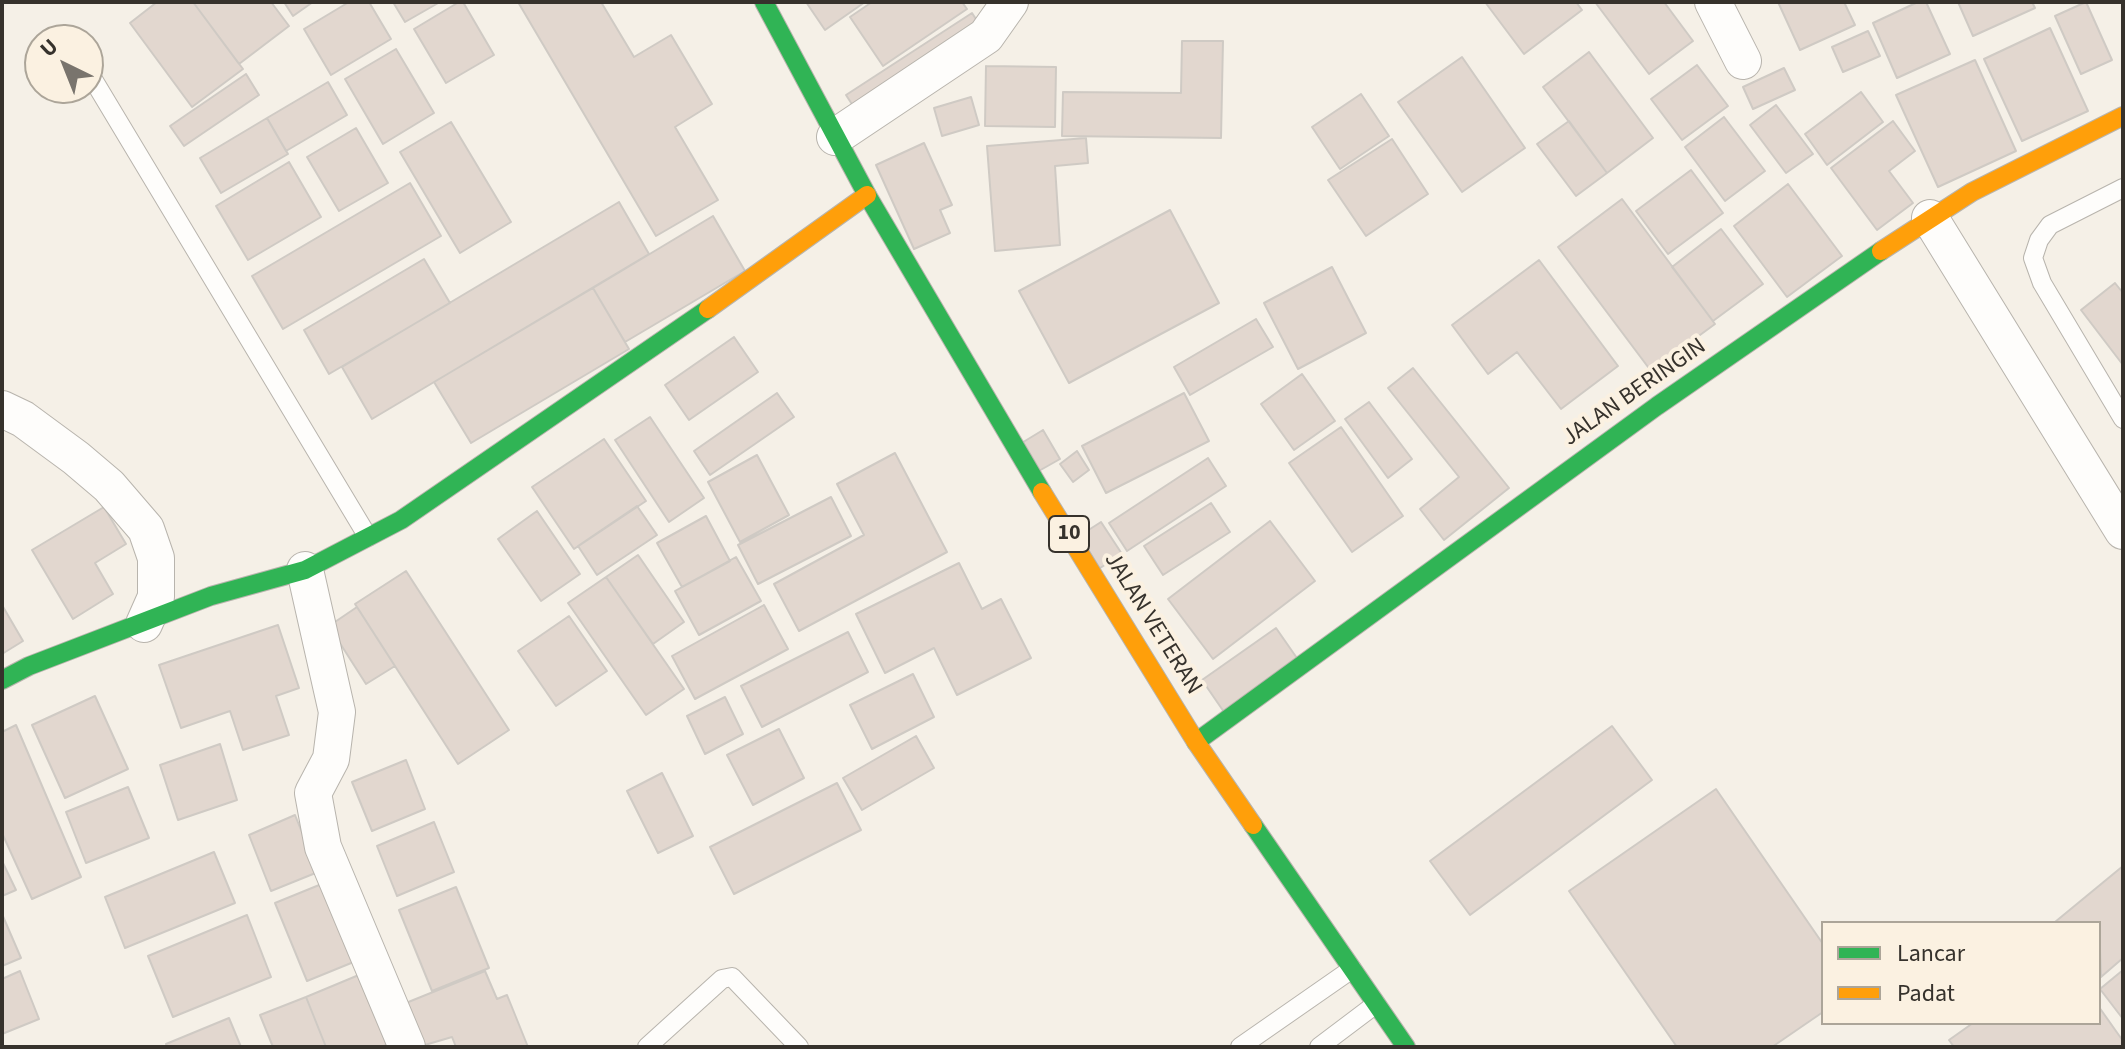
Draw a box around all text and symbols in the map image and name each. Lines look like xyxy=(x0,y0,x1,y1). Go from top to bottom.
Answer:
north arrow xyxy=(24,24,104,104)
text: U xyxy=(33,31,65,65)
street label: JALAN BERINGIN xyxy=(1558,333,1712,453)
road number: 10 xyxy=(1049,516,1089,552)
street label: JALAN VETERAN xyxy=(1097,548,1207,700)
legend xyxy=(1821,921,2101,1025)
text: Lancar xyxy=(1897,936,1965,971)
text: Padat xyxy=(1897,976,1955,1011)

